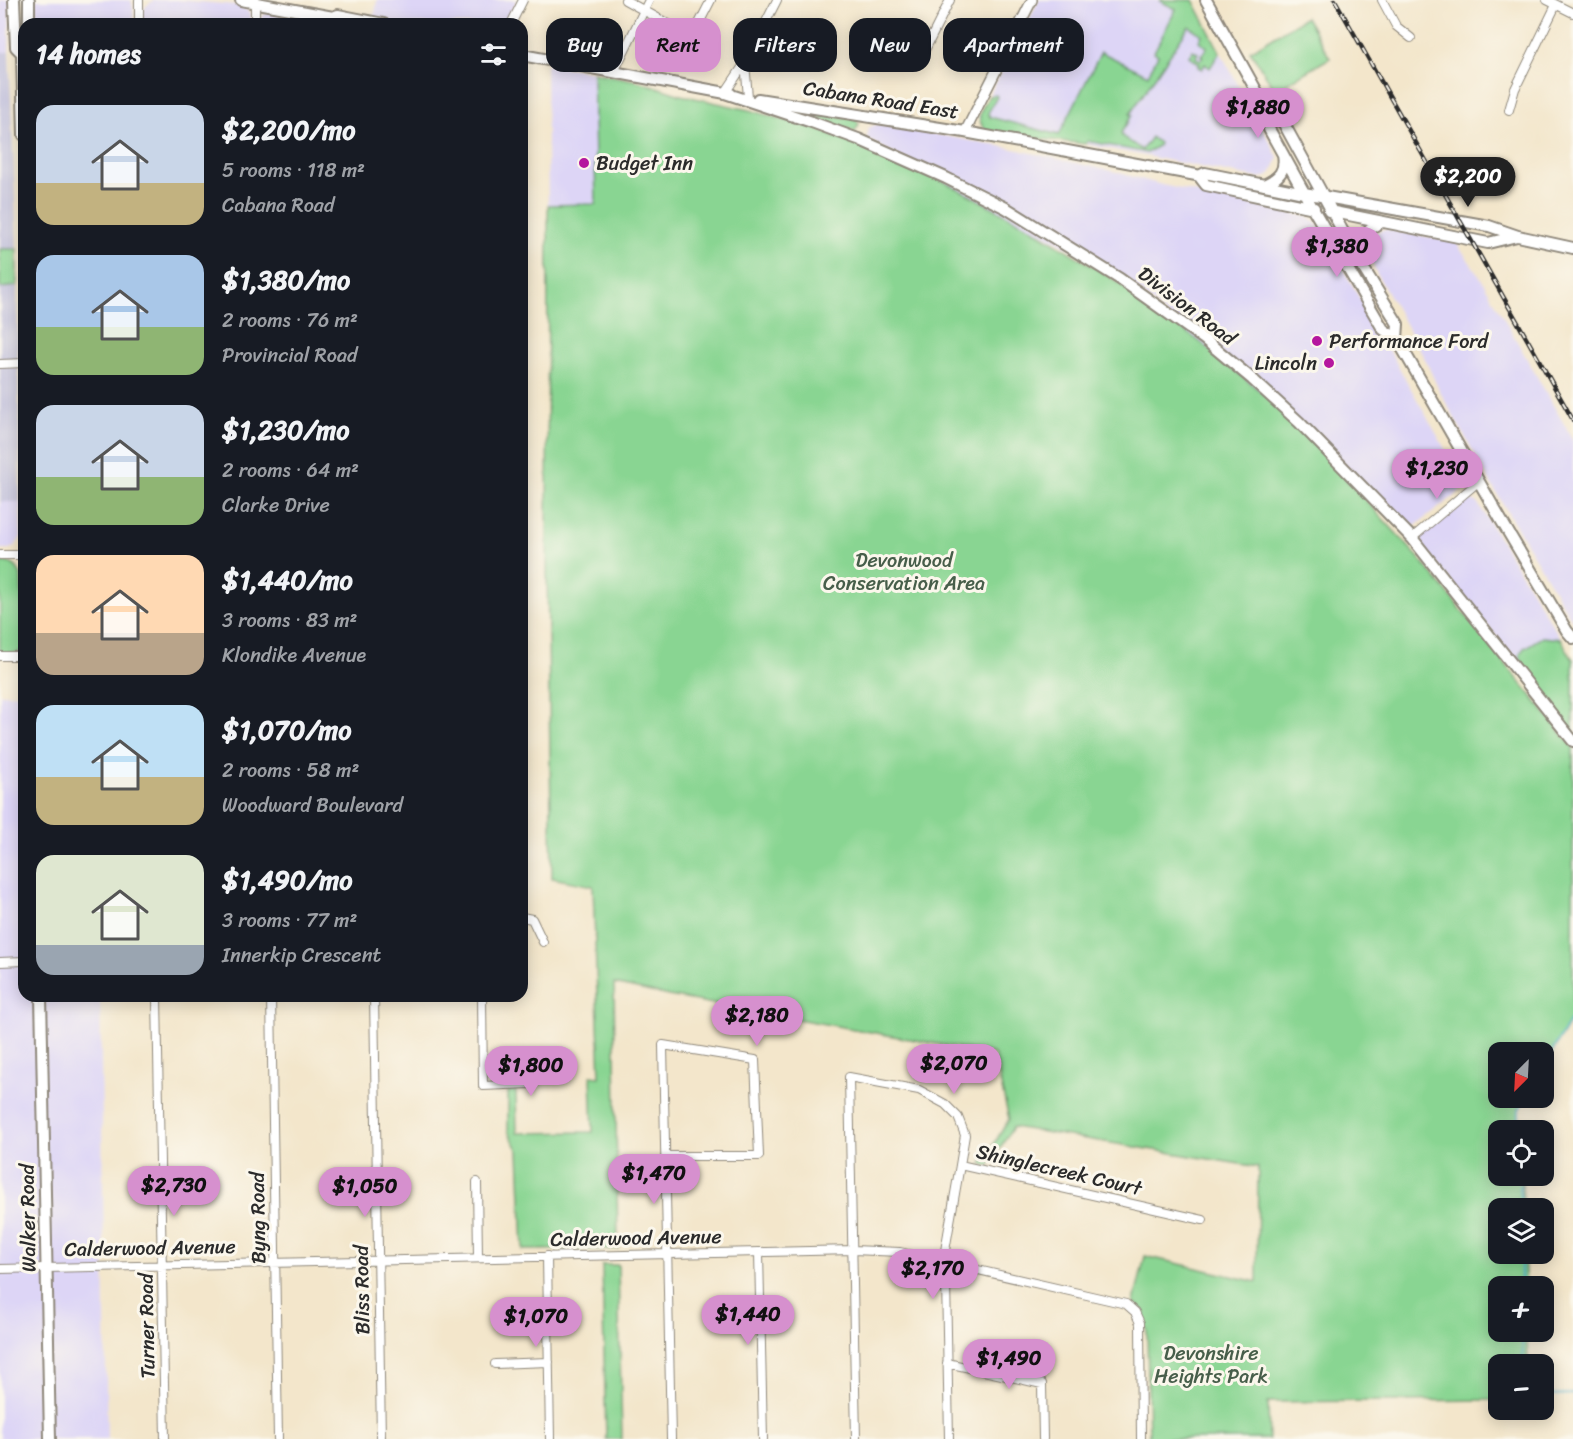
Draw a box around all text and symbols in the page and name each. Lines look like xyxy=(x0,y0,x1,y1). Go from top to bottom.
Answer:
chip: Buy xyxy=(546,18,623,72)
chip: Rent xyxy=(635,18,721,72)
chip: Filters xyxy=(733,18,837,72)
chip: New xyxy=(849,18,931,72)
chip: Apartment xyxy=(943,18,1084,72)
text: 14 homes xyxy=(36,31,141,77)
icon: filters xyxy=(477,38,510,71)
street label: Cabana Road East xyxy=(801,70,961,130)
pin: $1,880 xyxy=(1209,88,1307,139)
text: $1,880 xyxy=(1226,90,1290,125)
text: $2,200/mo xyxy=(222,107,355,153)
icon: home xyxy=(84,129,156,201)
place label: Budget Inn xyxy=(596,146,693,181)
text: 5 rooms · 118 m² xyxy=(222,153,365,188)
marker: Budget Inn xyxy=(577,156,591,170)
pin: $2,200 xyxy=(1419,157,1517,208)
text: $2,200 xyxy=(1434,159,1502,194)
text: Cabana Road xyxy=(222,188,334,223)
pin: $1,380 xyxy=(1288,227,1386,278)
text: $1,380 xyxy=(1305,229,1369,264)
text: $1,380/mo xyxy=(222,257,350,303)
street label: Division Road xyxy=(1130,257,1245,356)
icon: home xyxy=(84,279,156,351)
text: 2 rooms · 76 m² xyxy=(222,303,358,338)
place label: Performance Ford xyxy=(1329,324,1490,359)
marker: Performance Ford xyxy=(1310,334,1324,348)
text: Provincial Road xyxy=(222,338,358,373)
place label: Lincoln xyxy=(1255,346,1317,381)
marker: Lincoln xyxy=(1322,356,1336,370)
text: $1,230/mo xyxy=(222,407,349,453)
icon: home xyxy=(84,429,156,501)
pin: $1,230 xyxy=(1388,449,1486,500)
text: $1,230 xyxy=(1406,451,1468,486)
text: 2 rooms · 64 m² xyxy=(222,453,359,488)
text: Clarke Drive xyxy=(222,488,330,523)
park label: Devonwood Conservation Area xyxy=(823,543,985,601)
text: $1,440/mo xyxy=(222,557,353,603)
icon: home xyxy=(84,579,156,651)
text: 3 rooms · 83 m² xyxy=(222,603,357,638)
text: Klondike Avenue xyxy=(222,638,366,673)
text: $1,070/mo xyxy=(222,707,351,753)
icon: home xyxy=(84,729,156,801)
text: 2 rooms · 58 m² xyxy=(222,753,359,788)
text: Woodward Boulevard xyxy=(222,788,403,823)
text: $1,490/mo xyxy=(222,857,352,903)
icon: home xyxy=(84,879,156,951)
text: 3 rooms · 77 m² xyxy=(222,903,357,938)
text: Innerkip Crescent xyxy=(222,938,381,973)
pin: $2,180 xyxy=(708,996,806,1047)
text: $2,180 xyxy=(725,998,789,1033)
north arrow xyxy=(1488,1042,1554,1108)
map controls xyxy=(1488,1042,1554,1420)
pin: $2,070 xyxy=(905,1044,1003,1095)
pin: $1,800 xyxy=(482,1046,580,1097)
text: $2,070 xyxy=(920,1046,988,1081)
text: $1,800 xyxy=(499,1048,563,1083)
button: locate xyxy=(1488,1120,1554,1186)
street label: Shinglecreek Court xyxy=(973,1134,1146,1206)
pin: $1,470 xyxy=(605,1154,703,1205)
text: $1,470 xyxy=(622,1156,686,1191)
street label: Walker Road xyxy=(10,1162,46,1272)
pin: $2,730 xyxy=(125,1166,223,1217)
pin: $1,050 xyxy=(316,1167,414,1218)
text: $2,730 xyxy=(141,1168,207,1203)
text: $1,050 xyxy=(333,1169,397,1204)
street label: Byng Road xyxy=(240,1170,276,1264)
button: layers xyxy=(1488,1198,1554,1264)
street label: Calderwood Avenue xyxy=(550,1219,722,1257)
street label: Calderwood Avenue xyxy=(64,1229,236,1267)
street label: Bliss Road xyxy=(344,1244,380,1335)
pin: $2,170 xyxy=(884,1249,982,1300)
text: $2,170 xyxy=(901,1251,965,1286)
street label: Turner Road xyxy=(129,1272,165,1379)
button: + xyxy=(1488,1276,1554,1342)
pin: $1,440 xyxy=(699,1295,797,1346)
pin: $1,070 xyxy=(487,1297,585,1348)
text: $1,440 xyxy=(715,1297,781,1332)
text: $1,070 xyxy=(504,1299,568,1334)
park label: Devonshire Heights Park xyxy=(1154,1336,1268,1394)
pin: $1,490 xyxy=(960,1339,1058,1390)
text: $1,490 xyxy=(977,1341,1041,1376)
button: − xyxy=(1488,1354,1554,1420)

